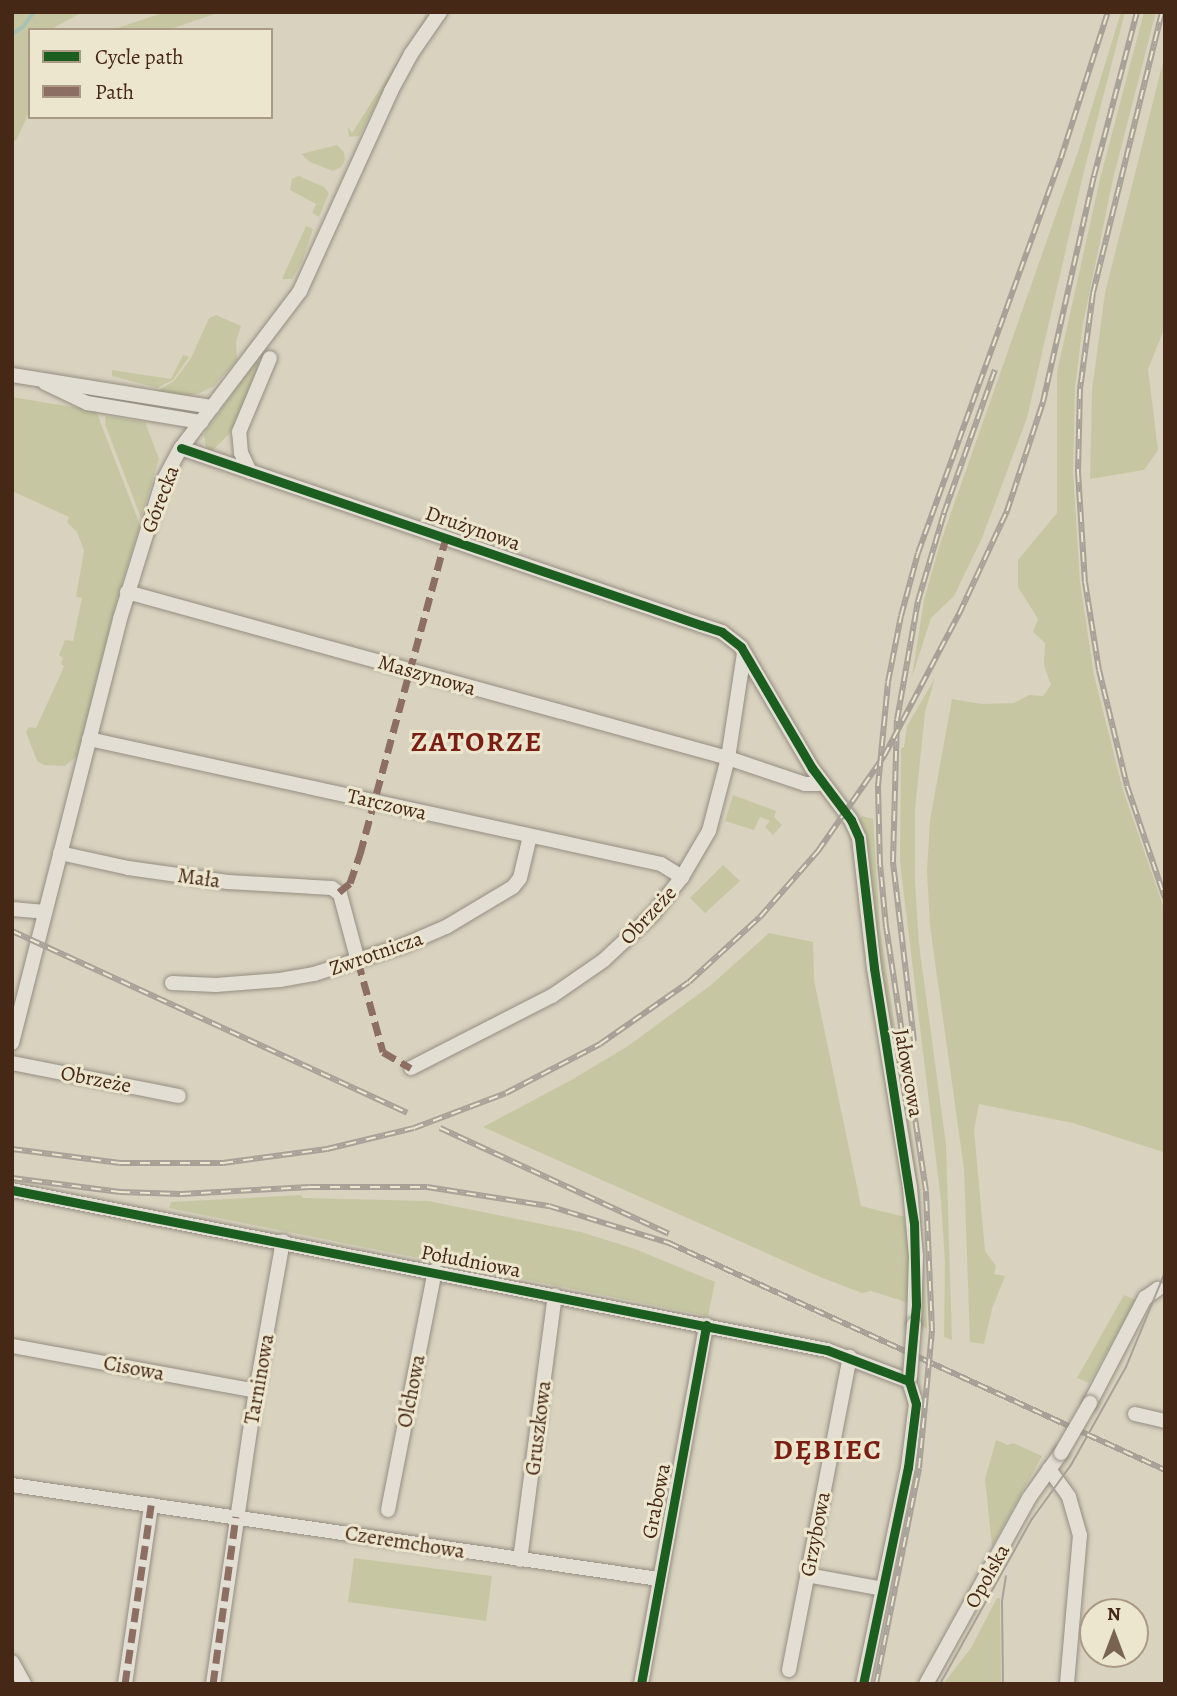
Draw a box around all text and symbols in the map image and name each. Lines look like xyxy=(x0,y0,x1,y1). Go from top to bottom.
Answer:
legend xyxy=(28,28,273,119)
text: Cycle path xyxy=(95,43,184,71)
text: Path xyxy=(95,78,134,106)
street label: Górecka xyxy=(136,462,184,536)
street label: Drużynowa xyxy=(422,500,524,556)
street label: Maszynowa xyxy=(375,649,479,701)
district label: ZATORZE xyxy=(412,725,542,759)
street label: Tarczowa xyxy=(345,783,429,825)
street label: Mała xyxy=(176,863,222,893)
street label: Obrzeże xyxy=(614,880,682,950)
street label: Zwrotnicza xyxy=(326,925,426,981)
street label: Jałowcowa xyxy=(889,1027,929,1119)
street label: Obrzeże xyxy=(59,1060,133,1098)
street label: Południowa xyxy=(419,1239,523,1283)
street label: Tarninowa xyxy=(239,1332,279,1426)
street label: Cisowa xyxy=(101,1350,167,1386)
street label: Olchowa xyxy=(392,1352,430,1430)
street label: Gruszkowa xyxy=(520,1379,556,1477)
district label: DĘBIEC xyxy=(774,1433,882,1467)
street label: Grabowa xyxy=(636,1461,676,1541)
street label: Grzybowa xyxy=(794,1490,836,1578)
street label: Czeremchowa xyxy=(343,1520,467,1564)
street label: Opolska xyxy=(959,1540,1015,1612)
north arrow xyxy=(1079,1598,1149,1668)
text: N xyxy=(1107,1601,1121,1627)

